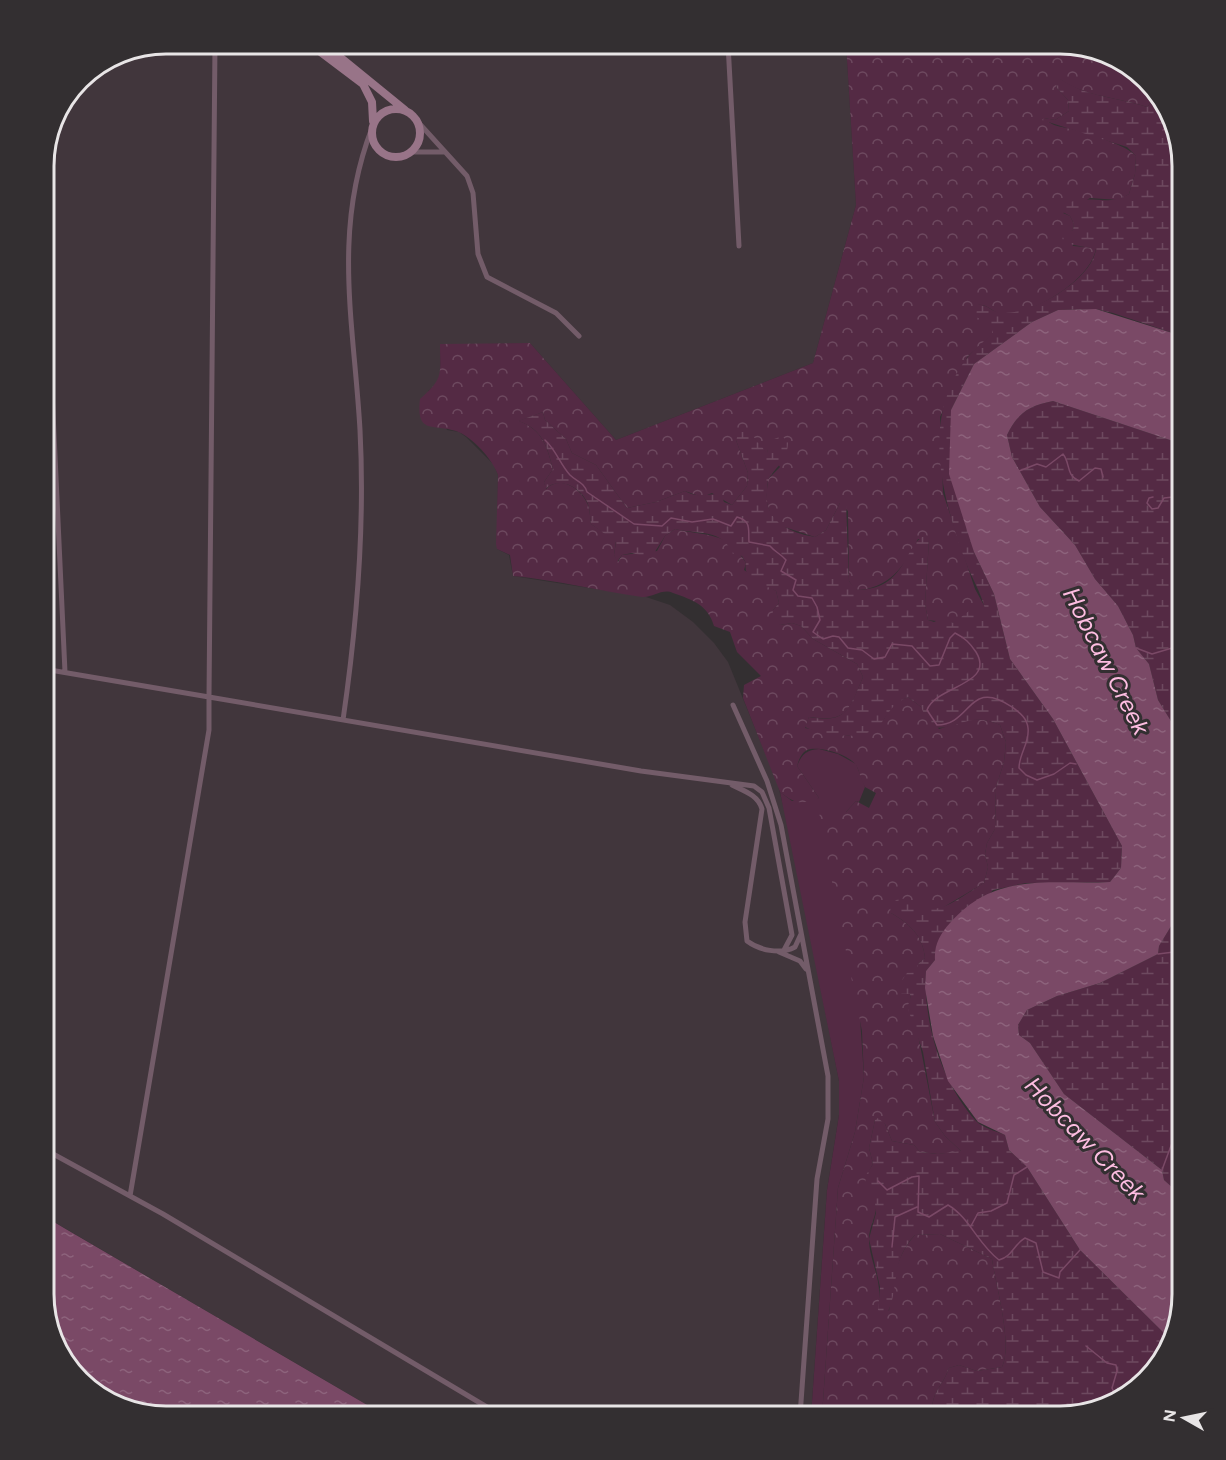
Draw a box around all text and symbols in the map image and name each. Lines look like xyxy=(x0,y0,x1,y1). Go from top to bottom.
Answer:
water label: Hobcaw Creek xyxy=(1057,582,1157,740)
water label: Hobcaw Creek xyxy=(1019,1071,1153,1208)
north arrow xyxy=(1154,1388,1214,1448)
text: N xyxy=(1159,1408,1180,1423)

